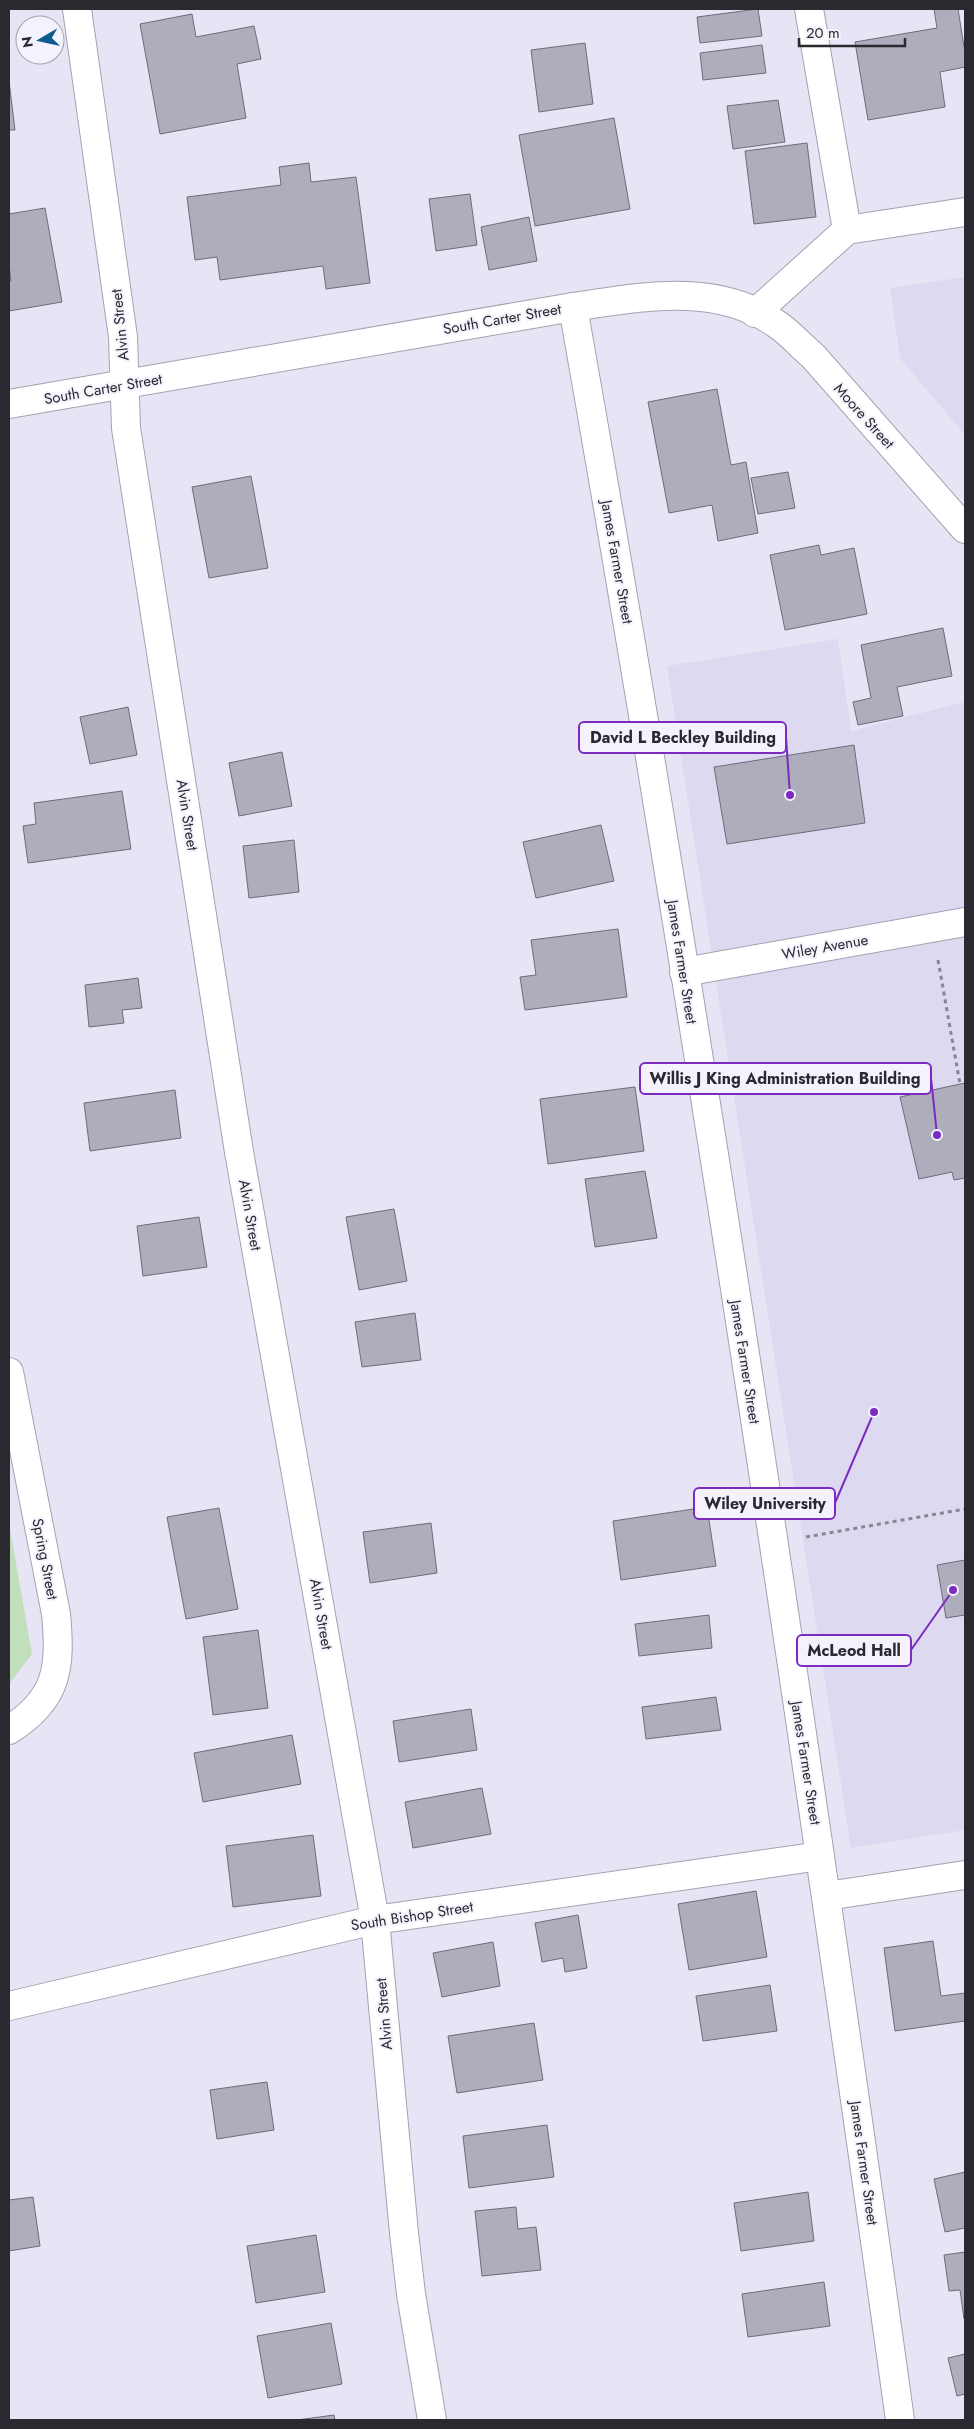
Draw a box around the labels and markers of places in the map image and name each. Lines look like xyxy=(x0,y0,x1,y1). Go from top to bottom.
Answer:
callout: David L Beckley Building xyxy=(579,722,786,753)
callout: Willis J King Administration Building xyxy=(640,1063,931,1094)
callout: Wiley University xyxy=(694,1488,835,1519)
callout: McLeod Hall xyxy=(797,1635,911,1666)

